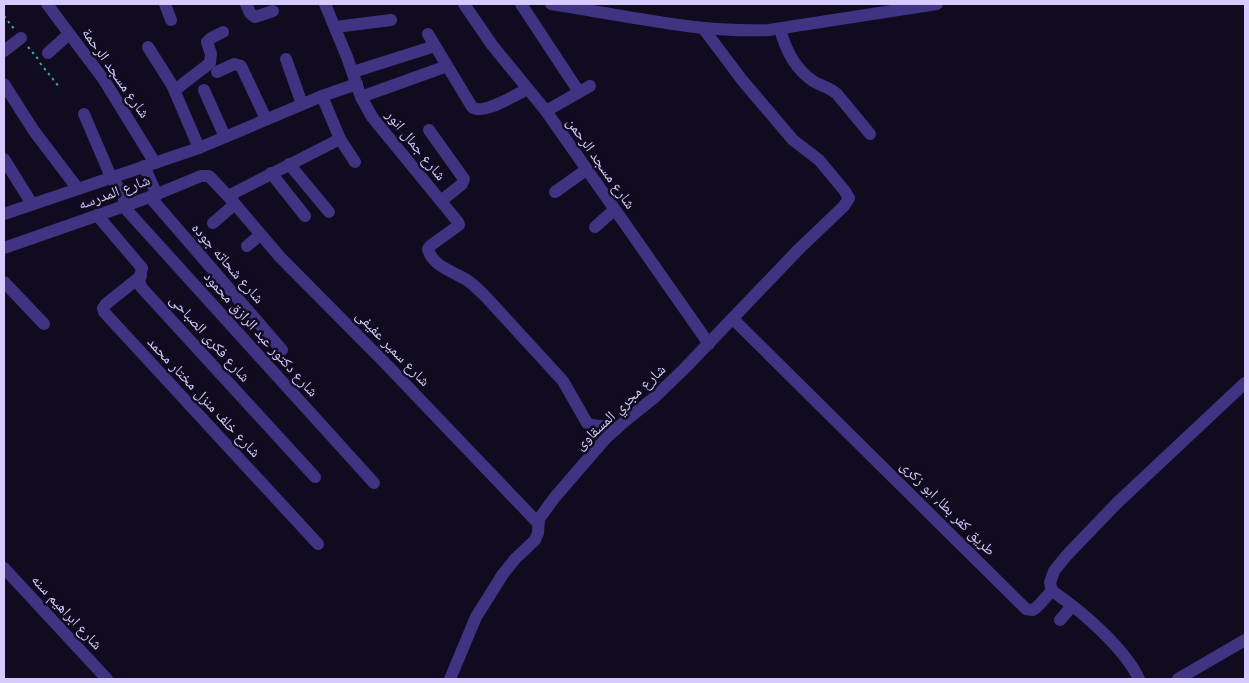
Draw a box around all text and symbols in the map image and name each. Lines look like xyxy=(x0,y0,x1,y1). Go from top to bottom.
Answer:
street label: شارع مسجد الرحمة xyxy=(77,23,155,122)
street label: شارع جمال انور xyxy=(381,104,452,185)
street label: شارع مسجد الرحمن xyxy=(562,113,641,213)
street label: شارع المدرسه xyxy=(75,169,153,214)
street label: شارع شحاته جوده xyxy=(187,218,270,308)
street label: شارع دكتور عبد الرازق محمود xyxy=(199,266,324,401)
street label: شارع فكرى الصباحى xyxy=(165,289,256,386)
street label: شارع سمير عفيفى xyxy=(351,305,435,391)
street label: شارع خلف منزل مختار محمد xyxy=(143,332,266,462)
street label: شارع مجري المسقاوى xyxy=(570,359,671,456)
street label: طريق كفر بطا, ابو زكرى xyxy=(896,455,1001,560)
street label: شارع ابراهيم سنه xyxy=(27,569,108,654)

